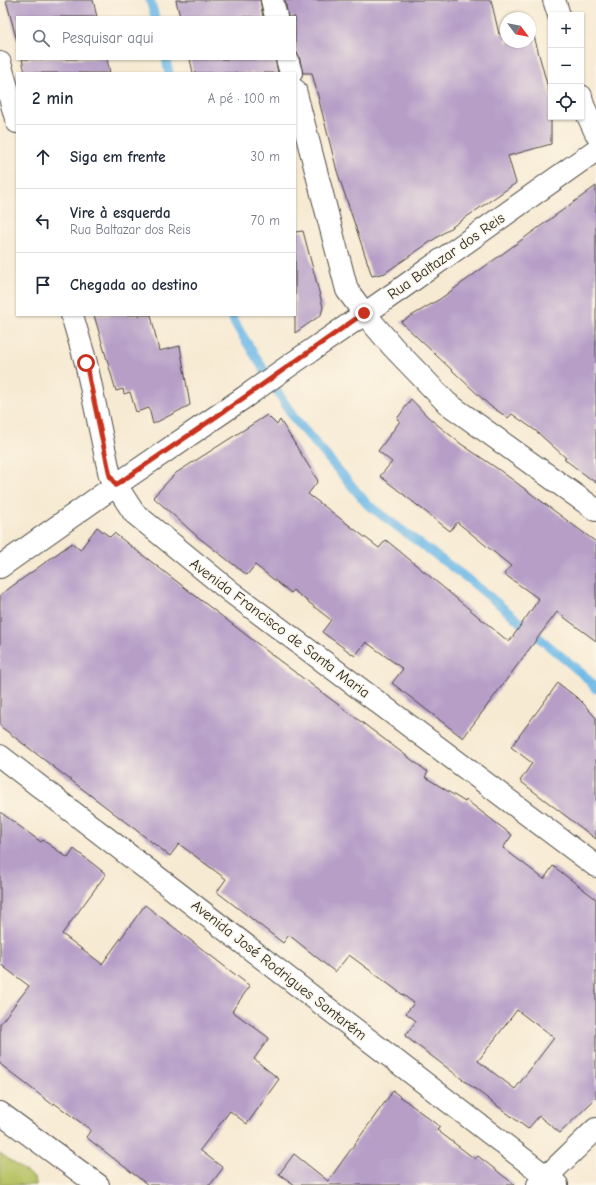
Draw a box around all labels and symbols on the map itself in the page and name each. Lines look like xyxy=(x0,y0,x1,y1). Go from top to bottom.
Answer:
north arrow xyxy=(500,12,536,48)
street label: Rua Baltazar dos Reis xyxy=(384,209,508,303)
route end xyxy=(355,304,373,322)
route start xyxy=(77,354,95,372)
street label: Avenida Francisco de Santa Maria xyxy=(186,554,374,702)
street label: Avenida José Rodrigues Santarém xyxy=(188,896,370,1044)

